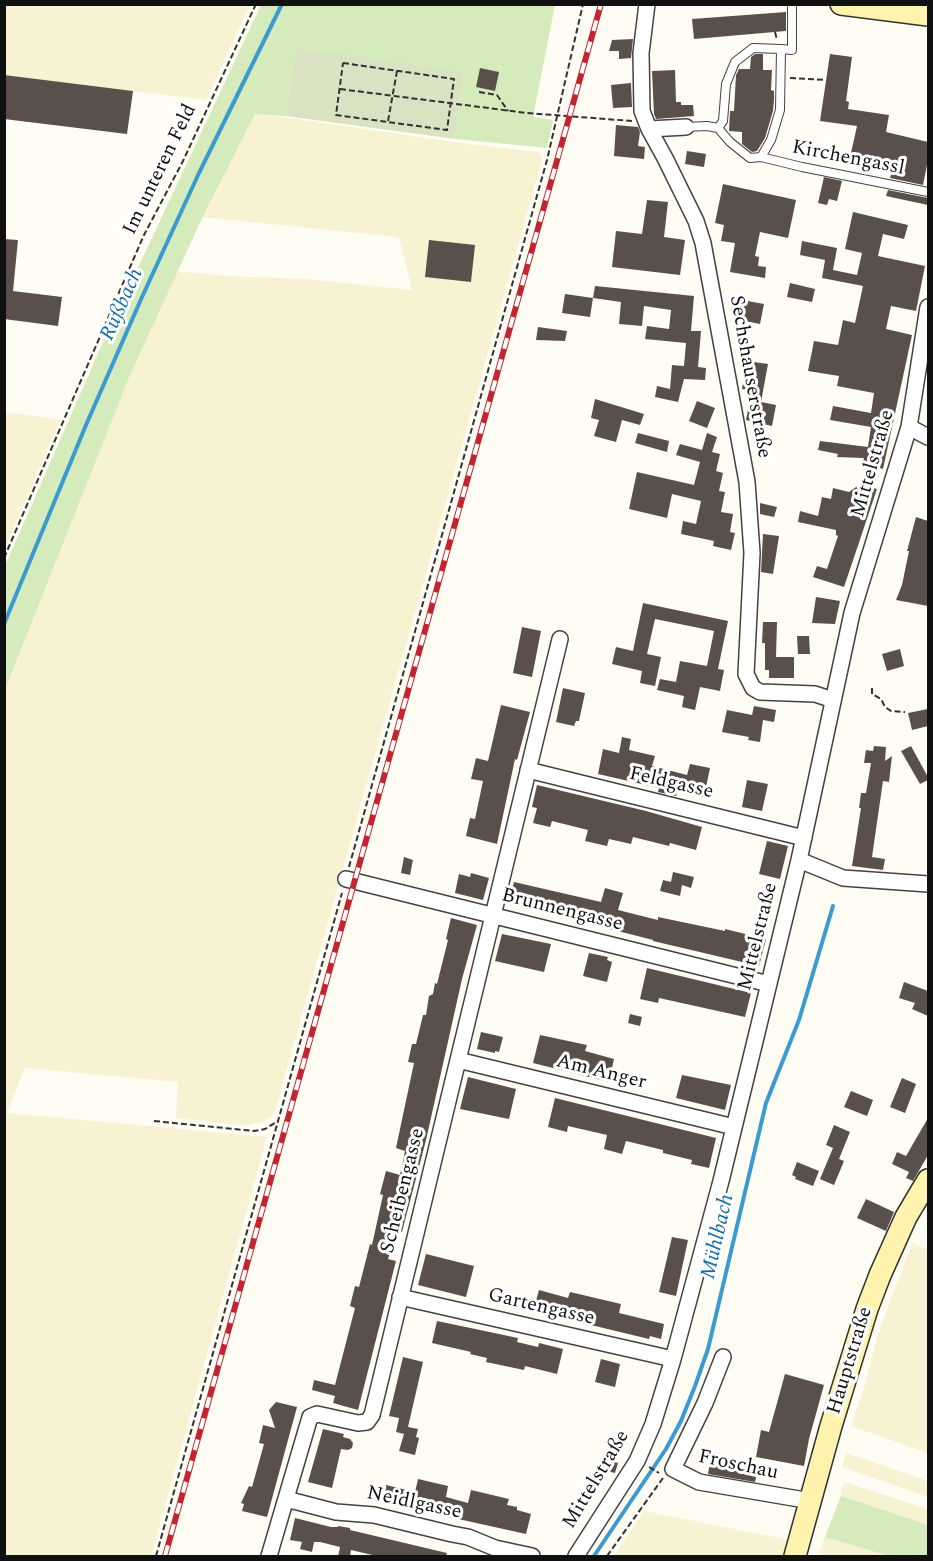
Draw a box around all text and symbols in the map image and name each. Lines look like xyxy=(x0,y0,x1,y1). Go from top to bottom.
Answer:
street label: Im unteren Feld xyxy=(119,101,203,239)
street label: Kirchengassl xyxy=(790,136,906,182)
water label: Rußbach xyxy=(96,265,150,345)
street label: Sechshauserstraße xyxy=(723,294,775,460)
street label: Mittelstraße xyxy=(847,408,901,520)
street label: Feldgasse xyxy=(627,763,715,805)
street label: Mittelstraße xyxy=(734,880,784,994)
street label: Brunnengasse xyxy=(499,884,625,938)
street label: Am Anger xyxy=(553,1050,649,1096)
street label: Scheibengasse xyxy=(377,1126,431,1256)
water label: Mühlbach xyxy=(697,1192,741,1282)
street label: Gartengasse xyxy=(485,1284,597,1332)
street label: Hauptstraße xyxy=(823,1304,879,1418)
street label: Mittelstraße xyxy=(558,1426,636,1534)
street label: Froschau xyxy=(696,1446,780,1486)
street label: Neidlgasse xyxy=(364,1482,464,1526)

